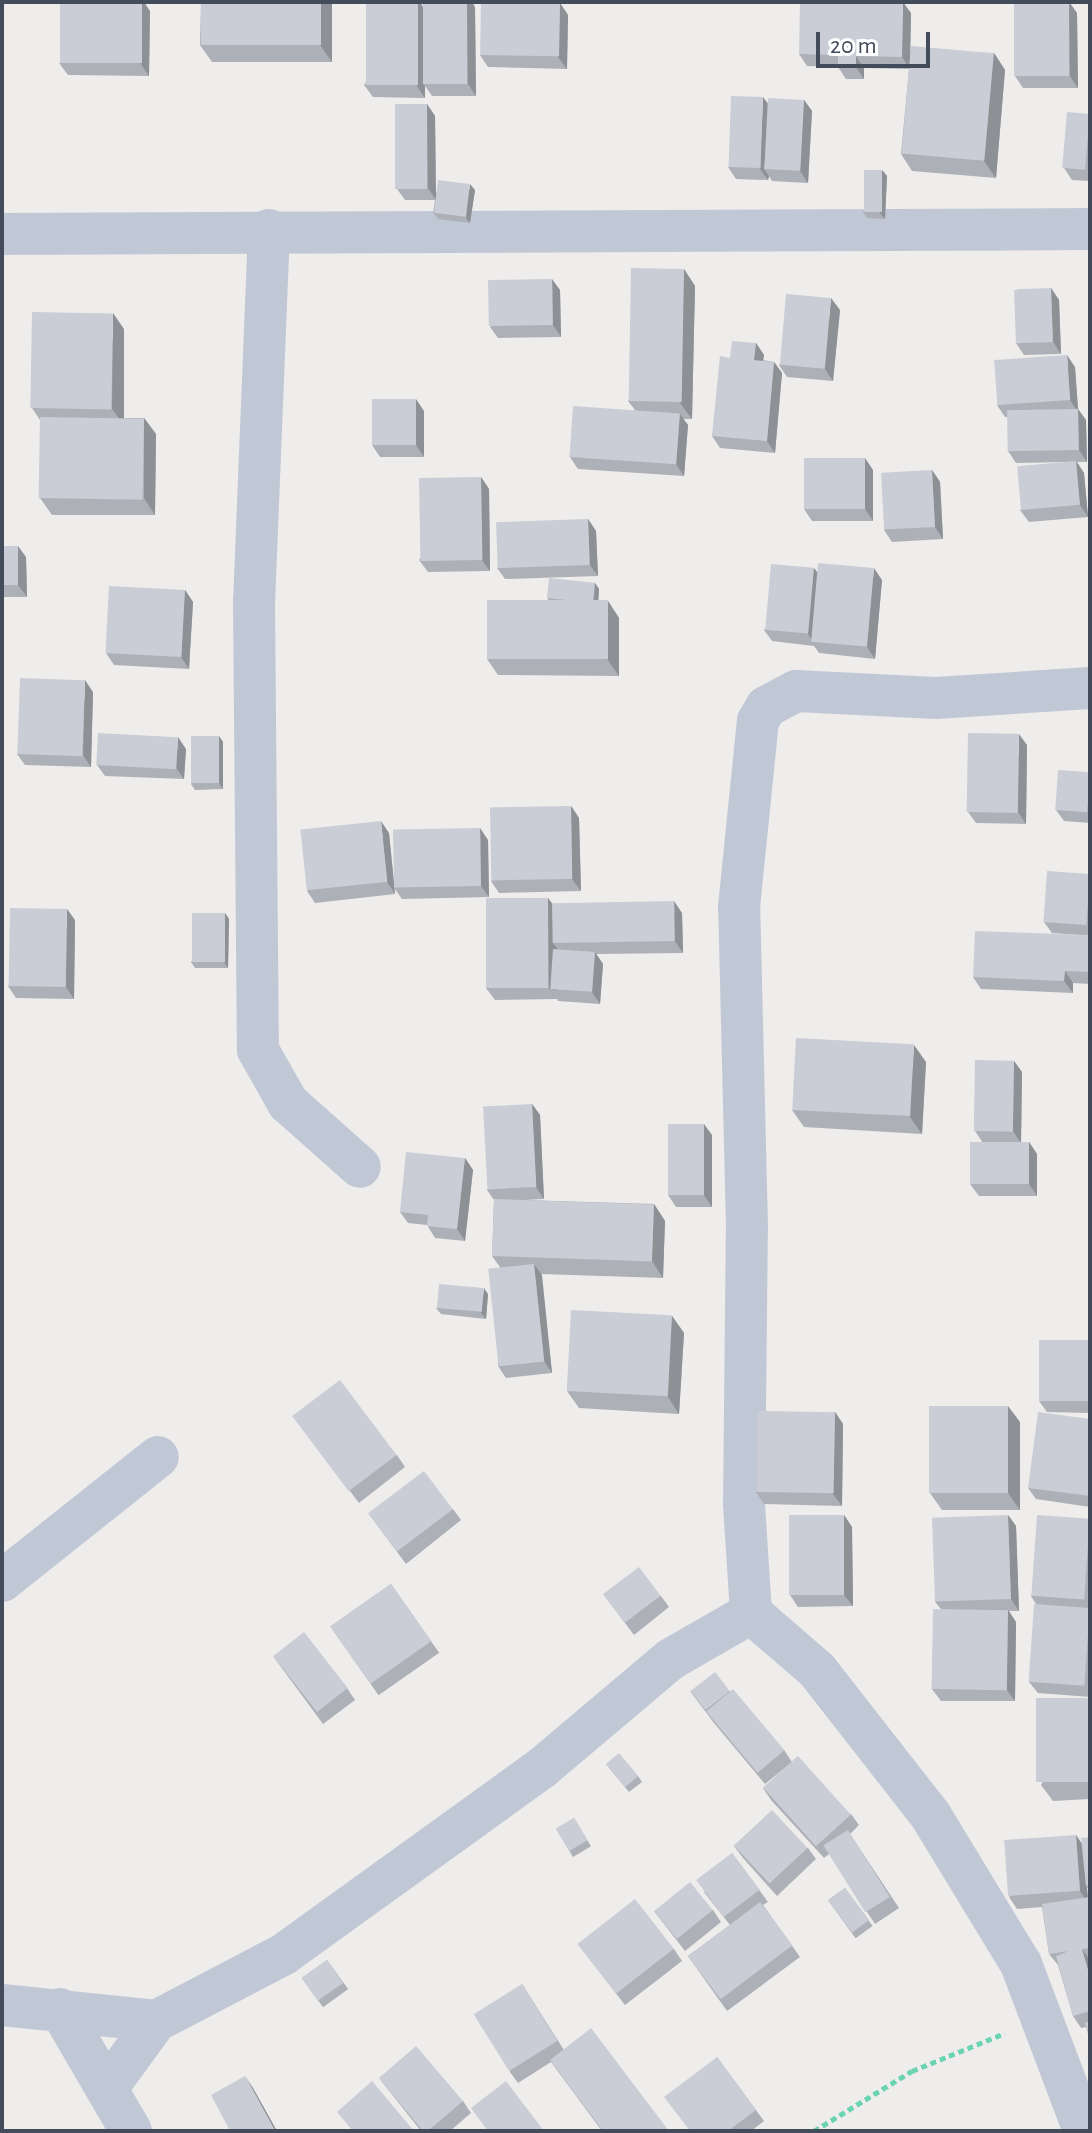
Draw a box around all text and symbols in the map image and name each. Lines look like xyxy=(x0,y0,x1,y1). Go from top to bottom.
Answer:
scale bar xyxy=(820,16,934,66)
text: 20 m xyxy=(830,34,877,58)

